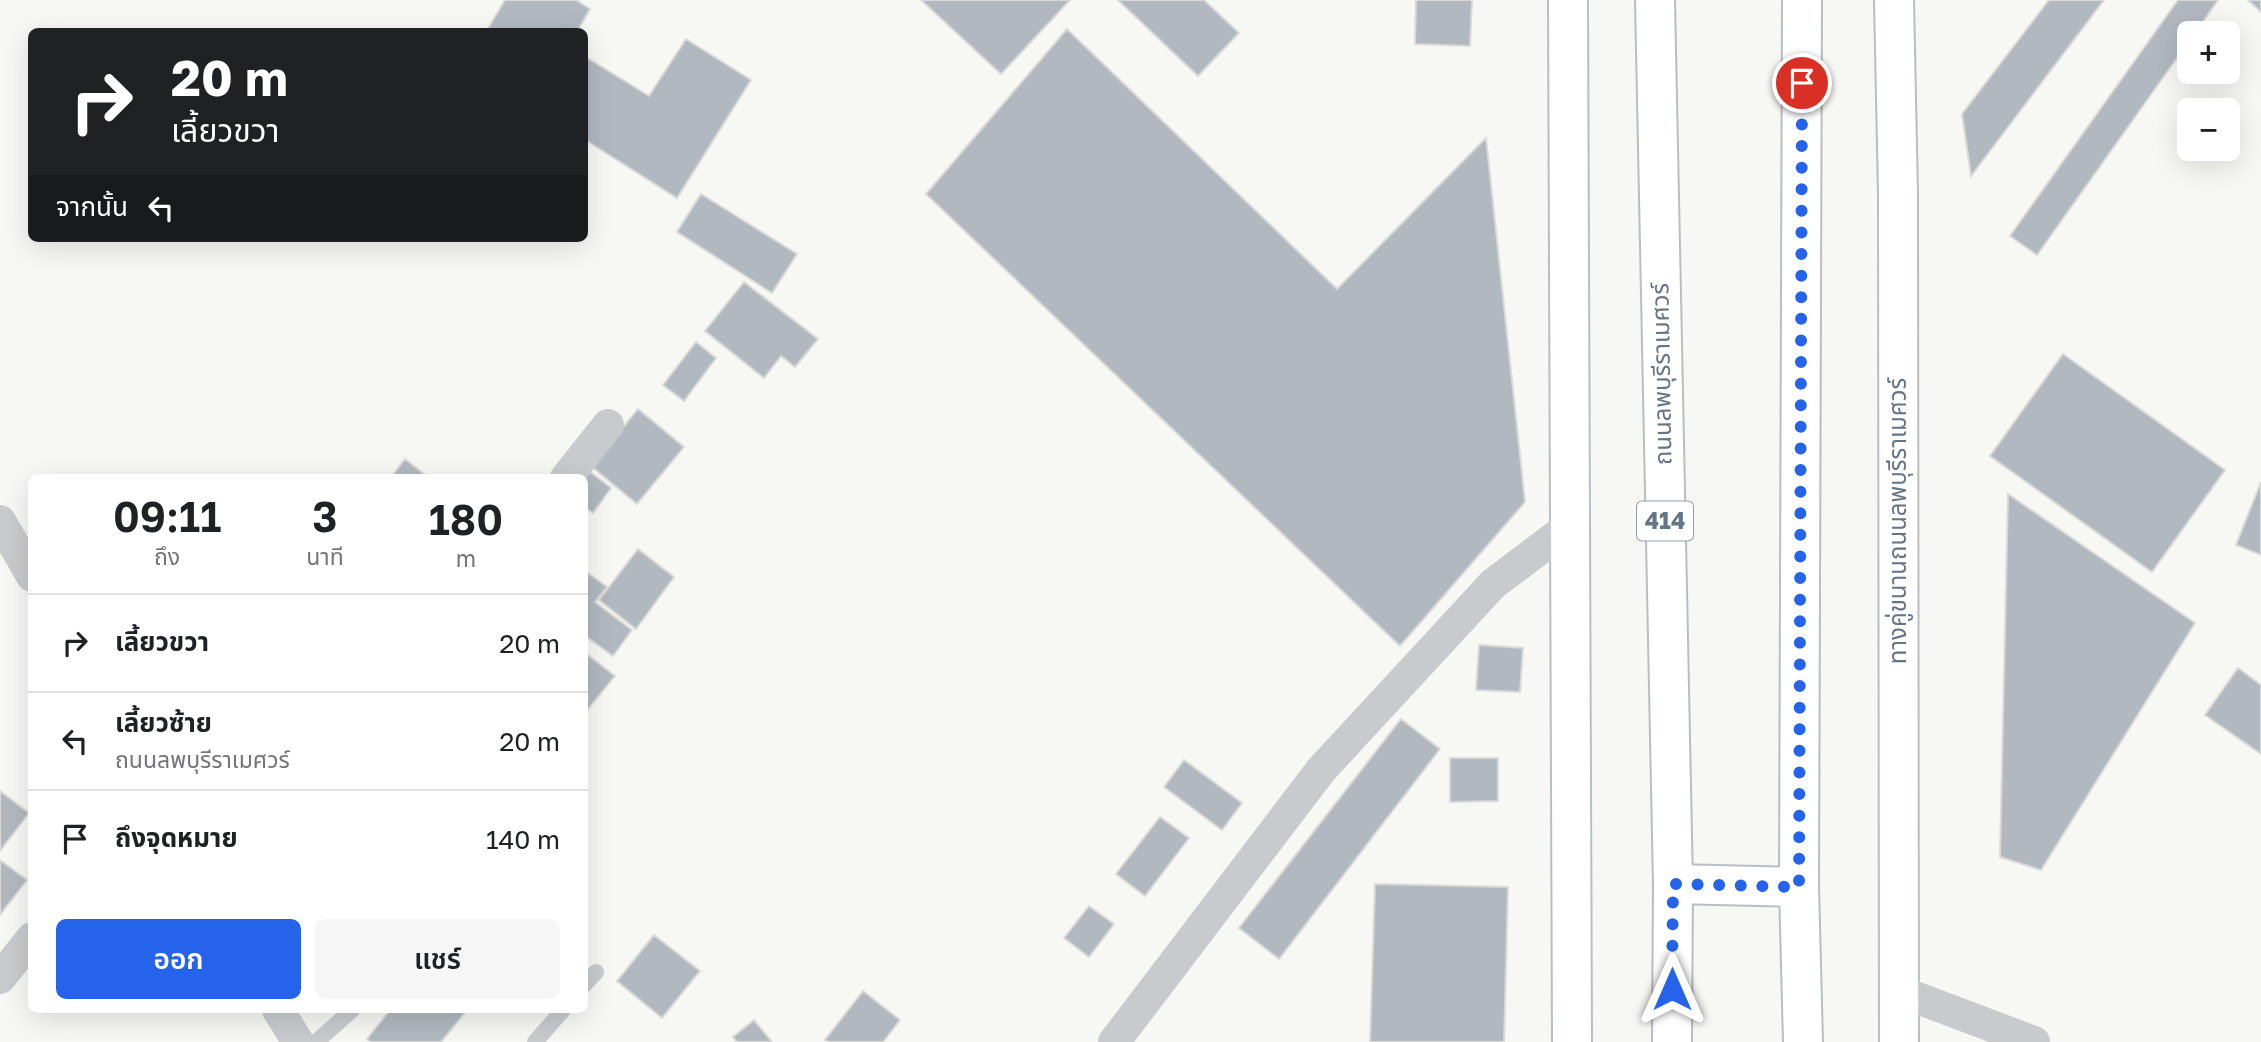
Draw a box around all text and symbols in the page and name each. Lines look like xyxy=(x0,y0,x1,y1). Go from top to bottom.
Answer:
map controls xyxy=(2177,21,2240,161)
button: + xyxy=(2177,21,2240,84)
text: 20 m xyxy=(171,48,288,107)
pin xyxy=(1772,53,1832,113)
icon: right xyxy=(56,56,147,147)
icon: arrive xyxy=(1783,64,1821,102)
button: − xyxy=(2177,98,2240,161)
text: เลี้ยวขวา xyxy=(171,111,279,149)
icon: left xyxy=(142,189,180,227)
text: จากนั้น xyxy=(56,191,128,222)
street label: ถนนลพบุรีราเมศวร์ xyxy=(1644,281,1679,465)
street label: ทางคู่ขนานถนนลพบุรีราเมศวร์ xyxy=(1882,377,1913,664)
text: 09:11 xyxy=(113,491,221,541)
text: 3 xyxy=(312,491,338,541)
text: 180 xyxy=(429,494,503,544)
road number: 414 xyxy=(1637,502,1693,540)
text: ถึง xyxy=(154,542,180,570)
text: นาที xyxy=(306,542,344,570)
text: m xyxy=(456,544,476,572)
icon: right xyxy=(56,624,94,662)
text: เลี้ยวขวา xyxy=(115,626,209,657)
text: 20 m xyxy=(499,628,560,659)
text: เลี้ยวซ้าย xyxy=(115,707,212,738)
icon: left xyxy=(56,722,94,760)
text: 20 m xyxy=(499,726,560,757)
text: ถนนลพบุรีราเมศวร์ xyxy=(115,745,290,773)
icon: arrive xyxy=(56,820,94,858)
text: ถึงจุดหมาย xyxy=(115,822,238,853)
text: 140 m xyxy=(486,824,560,855)
button: ออก xyxy=(56,919,301,999)
button: แชร์ xyxy=(315,919,560,999)
position arrow xyxy=(1635,952,1709,1026)

